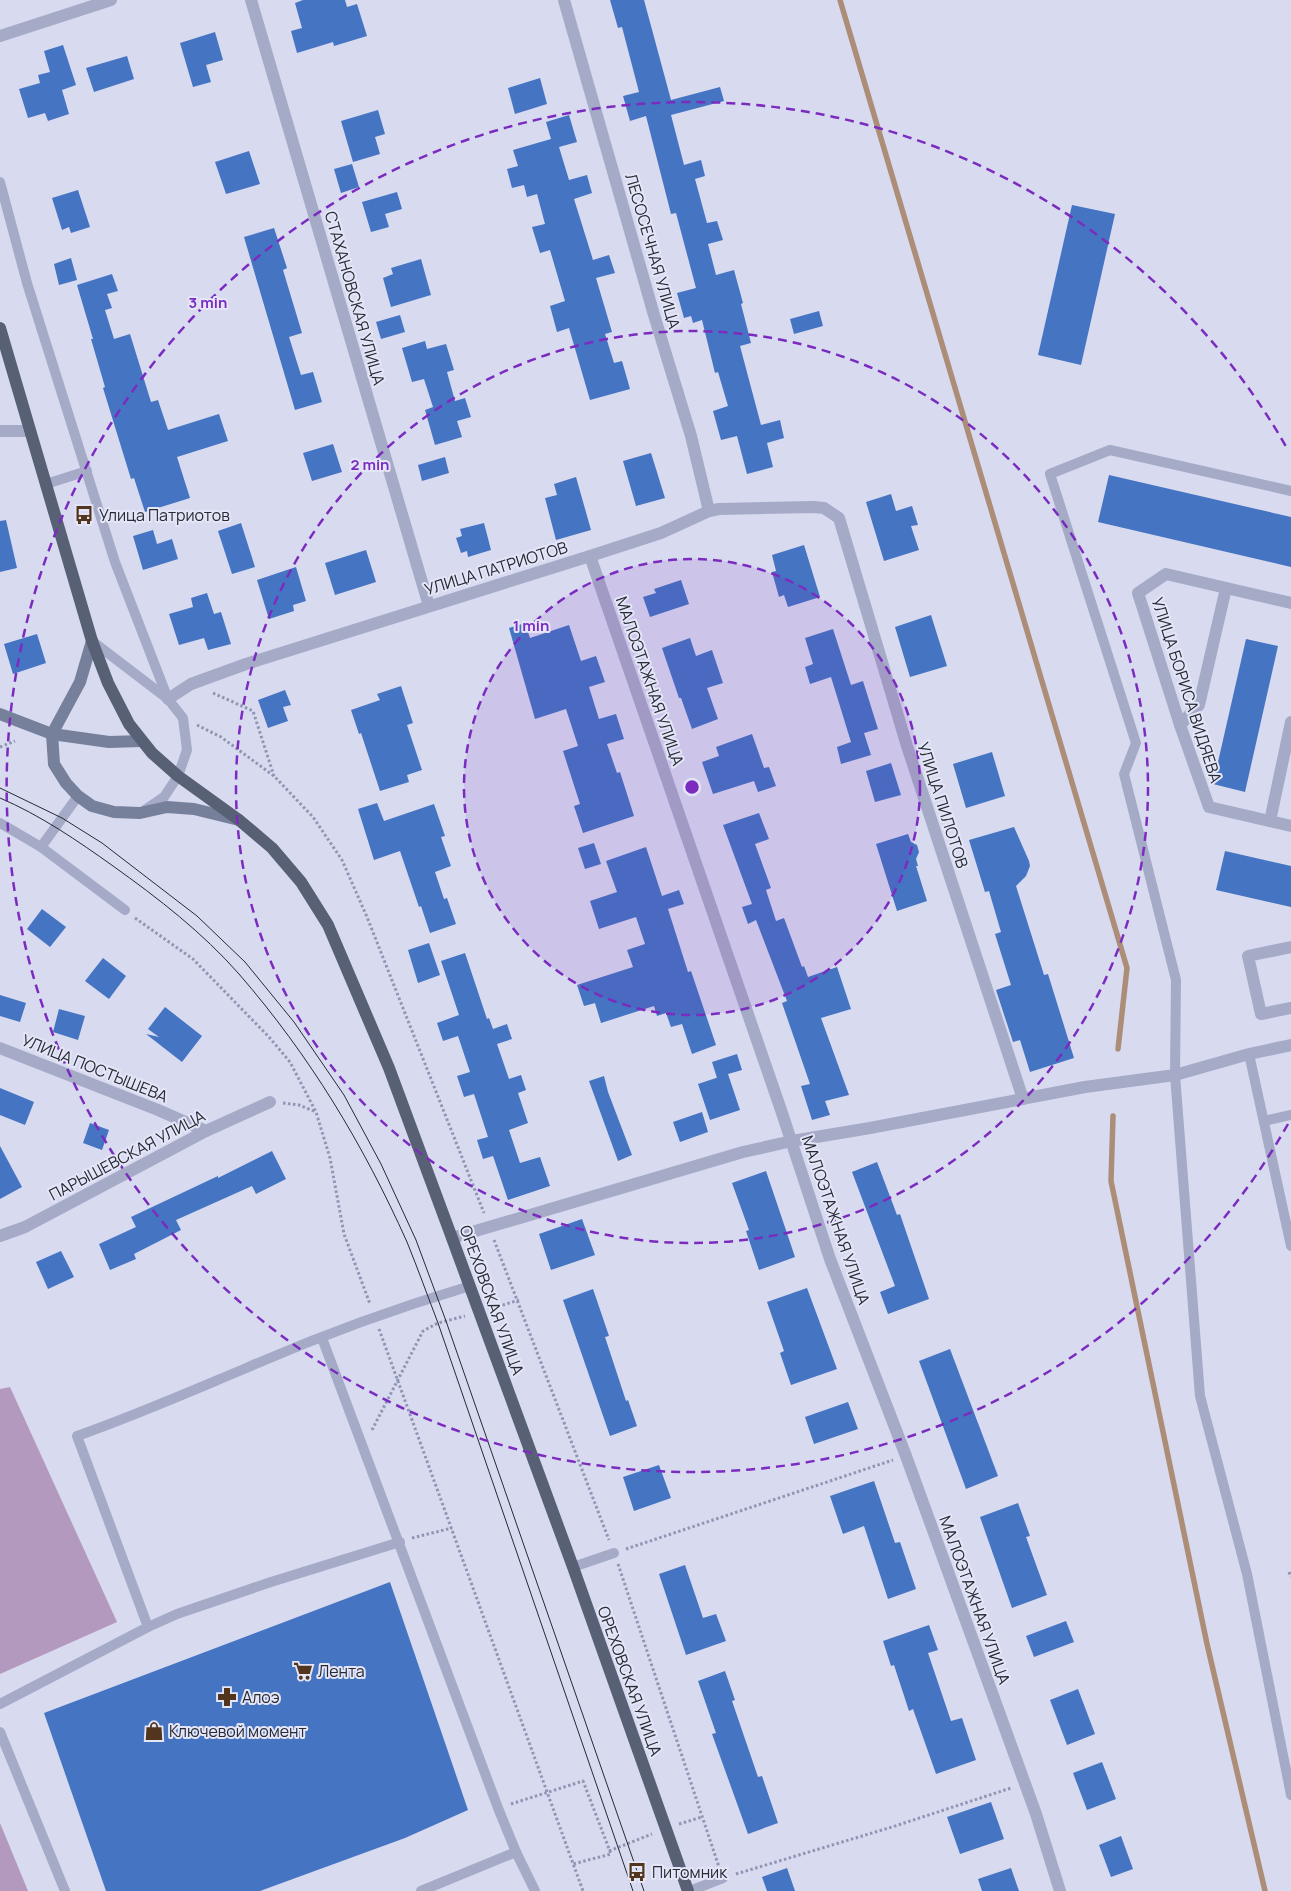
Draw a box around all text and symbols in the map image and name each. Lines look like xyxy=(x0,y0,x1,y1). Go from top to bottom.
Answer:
street label: ЛЕСОСЕЧНАЯ УЛИЦА xyxy=(620,171,686,331)
street label: СТАХАНОВСКАЯ УЛИЦА xyxy=(320,208,390,388)
text: 3 min xyxy=(189,292,227,313)
text: 2 min xyxy=(350,454,390,475)
bus stop icon: Улица Патриотов xyxy=(73,504,95,526)
place label: Улица Патриотов xyxy=(99,504,230,526)
street label: УЛИЦА ПАТРИОТОВ xyxy=(422,536,570,600)
street label: МАЛОЭТАЖНАЯ УЛИЦА xyxy=(611,593,689,769)
street label: УЛИЦА БОРИСА ВИДЯЕВА xyxy=(1147,594,1227,786)
text: 1 min xyxy=(513,615,549,636)
street label: УЛИЦА ПИЛОТОВ xyxy=(912,739,974,871)
centre of rings xyxy=(683,778,701,796)
street label: УЛИЦА ПОСТЫШЕВА xyxy=(19,1029,171,1107)
street label: ПАРЫШЕВСКАЯ УЛИЦА xyxy=(45,1104,209,1206)
street label: МАЛОЭТАЖНАЯ УЛИЦА xyxy=(797,1132,875,1308)
street label: ОРЕХОВСКАЯ УЛИЦА xyxy=(455,1222,529,1378)
street label: МАЛОЭТАЖНАЯ УЛИЦА xyxy=(934,1513,1016,1687)
street label: ОРЕХОВСКАЯ УЛИЦА xyxy=(593,1603,667,1759)
supermarket icon: Лента xyxy=(292,1660,314,1682)
place label: Лента xyxy=(318,1660,365,1682)
pharmacy icon: Алоэ xyxy=(216,1686,238,1708)
place label: Алоэ xyxy=(242,1686,280,1708)
shop icon: Ключевой момент xyxy=(143,1720,165,1742)
place label: Ключевой момент xyxy=(169,1720,307,1742)
bus stop icon: Питомник xyxy=(626,1861,648,1883)
place label: Питомник xyxy=(652,1861,728,1883)

